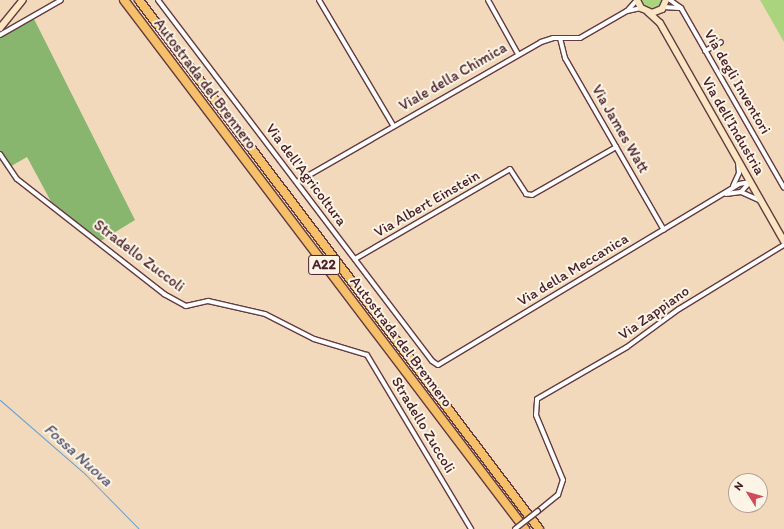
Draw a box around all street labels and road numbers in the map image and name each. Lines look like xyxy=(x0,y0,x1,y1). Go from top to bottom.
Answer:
street label: Autostrada del Brennero xyxy=(150,15,260,153)
street label: Via degli Inventori xyxy=(700,27,774,137)
street label: Viale della Chimica xyxy=(396,39,510,115)
street label: Via dell'Industria xyxy=(698,74,768,178)
street label: Via James Watt xyxy=(588,82,652,176)
street label: Via dell'Agricoltura xyxy=(262,120,350,230)
street label: Via Albert Einstein xyxy=(371,166,483,242)
street label: Stradello Zuccoli xyxy=(90,216,188,296)
street label: Via della Meccanica xyxy=(515,230,631,310)
road number: A22 xyxy=(308,253,340,277)
street label: Autostrada del Brennero xyxy=(346,273,456,411)
street label: Via Zappiano xyxy=(615,282,693,344)
street label: Stradello Zuccoli xyxy=(387,374,459,476)

